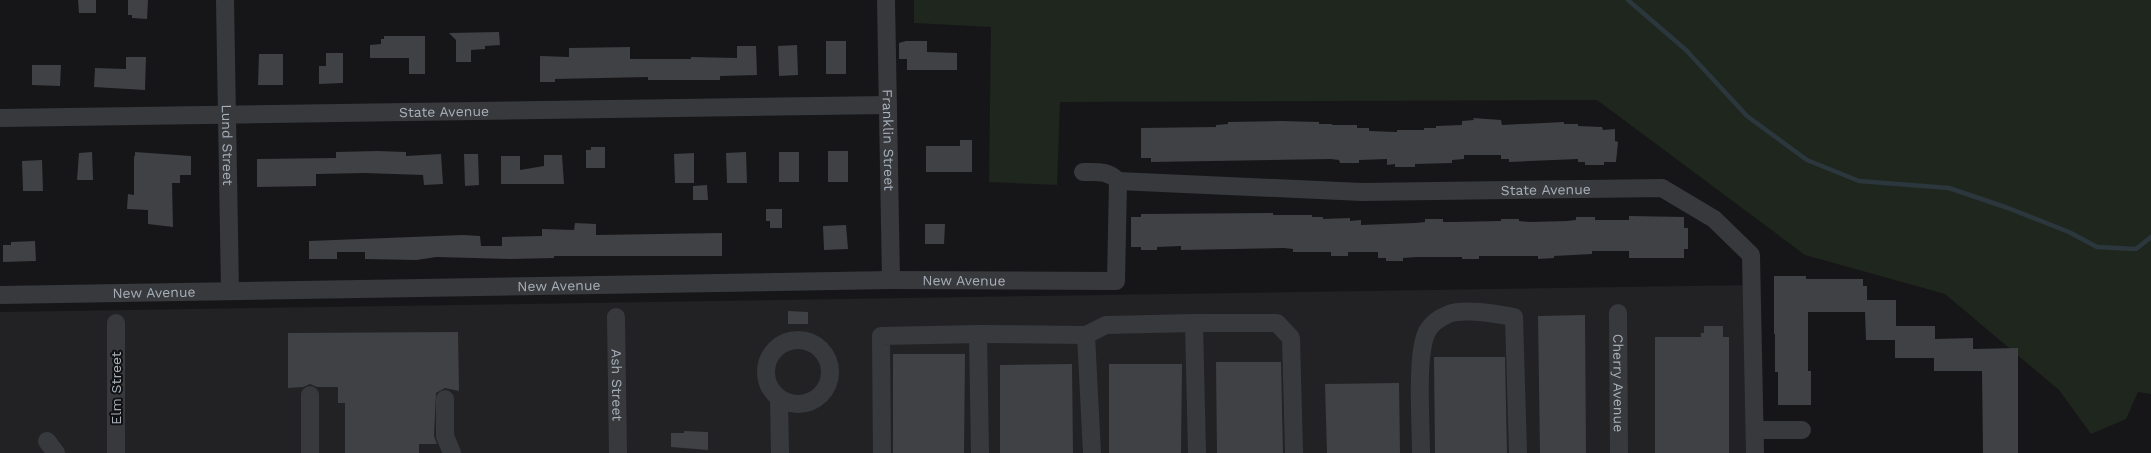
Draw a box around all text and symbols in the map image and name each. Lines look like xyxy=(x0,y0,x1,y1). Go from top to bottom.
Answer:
street label: Franklin Street xyxy=(880,89,897,191)
street label: State Avenue xyxy=(399,103,489,120)
street label: Lund Street xyxy=(219,104,236,186)
street label: State Avenue xyxy=(1501,181,1591,198)
street label: New Avenue xyxy=(922,272,1006,289)
street label: New Avenue xyxy=(517,277,601,294)
street label: New Avenue xyxy=(112,284,196,301)
street label: Cherry Avenue xyxy=(1610,334,1627,432)
street label: Ash Street xyxy=(608,349,626,421)
street label: Elm Street xyxy=(108,351,124,425)

